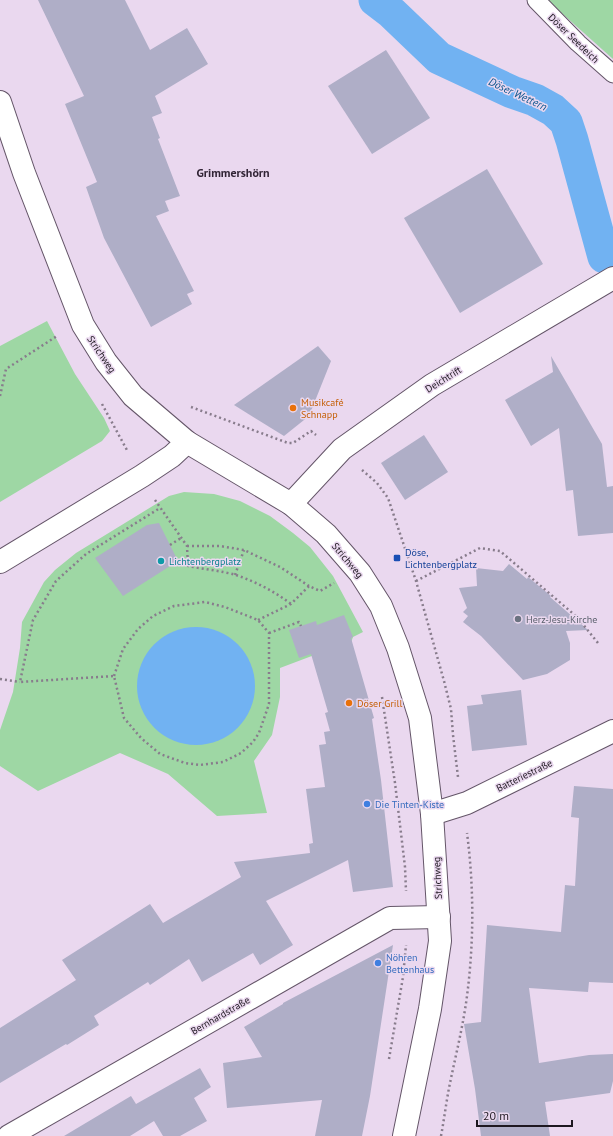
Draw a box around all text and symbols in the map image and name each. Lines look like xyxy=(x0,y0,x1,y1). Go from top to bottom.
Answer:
street label: Döser Seedeich xyxy=(545,11,602,66)
water label: Döser Wettern xyxy=(487,74,550,114)
district label: Grimmershörn xyxy=(196,165,270,180)
street label: Strichweg xyxy=(84,333,119,375)
street label: Deichtrift xyxy=(423,363,464,396)
place label: Musikcafé Schnapp xyxy=(301,396,344,421)
marker: Musikcafé Schnapp xyxy=(288,403,298,413)
street label: Strichweg xyxy=(329,540,366,581)
place label: Döse, Lichtenbergplatz xyxy=(405,546,477,571)
marker: Döse, Lichtenbergplatz xyxy=(392,553,402,563)
place label: Lichtenbergplatz xyxy=(169,555,241,568)
marker: Lichtenbergplatz xyxy=(156,556,166,566)
place label: Herz-Jesu-Kirche xyxy=(526,613,597,626)
marker: Herz-Jesu-Kirche xyxy=(513,614,523,624)
place label: Döser Grill xyxy=(357,697,402,710)
marker: Döser Grill xyxy=(344,698,354,708)
street label: Batteriestraße xyxy=(494,756,554,795)
place label: Die Tinten-Kiste xyxy=(375,798,444,811)
marker: Die Tinten-Kiste xyxy=(362,799,372,809)
street label: Strichweg xyxy=(430,856,445,899)
place label: Nöhren Bettenhaus xyxy=(386,951,434,976)
marker: Nöhren Bettenhaus xyxy=(373,958,383,968)
street label: Bernhardstraße xyxy=(188,993,252,1038)
scale bar xyxy=(477,1102,572,1128)
text: 20 m xyxy=(483,1108,509,1123)

